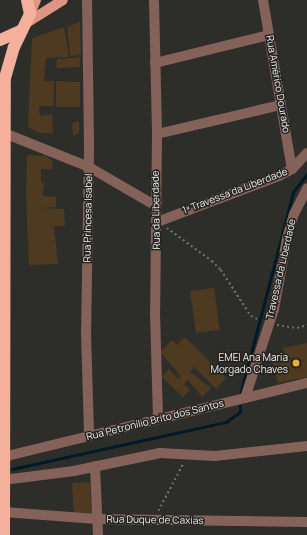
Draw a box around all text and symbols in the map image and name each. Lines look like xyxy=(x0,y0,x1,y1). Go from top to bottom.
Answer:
street label: Rua Américo Dourado xyxy=(263,34,293,134)
street label: 1ª Travessa da Liberdade xyxy=(181,165,289,217)
street label: Rua da Liberdade xyxy=(149,170,163,250)
street label: Rua Princesa Isabel xyxy=(81,173,95,263)
street label: Travessa da Liberdade xyxy=(264,218,298,320)
place label: EMEI Ana Maria Morgado Chaves xyxy=(211,351,288,374)
marker: EMEI Ana Maria Morgado Chaves xyxy=(291,358,301,368)
street label: Rua Petronílio Brito dos Santos xyxy=(85,397,225,443)
street label: Rua Duque de Caxias xyxy=(106,513,204,527)

